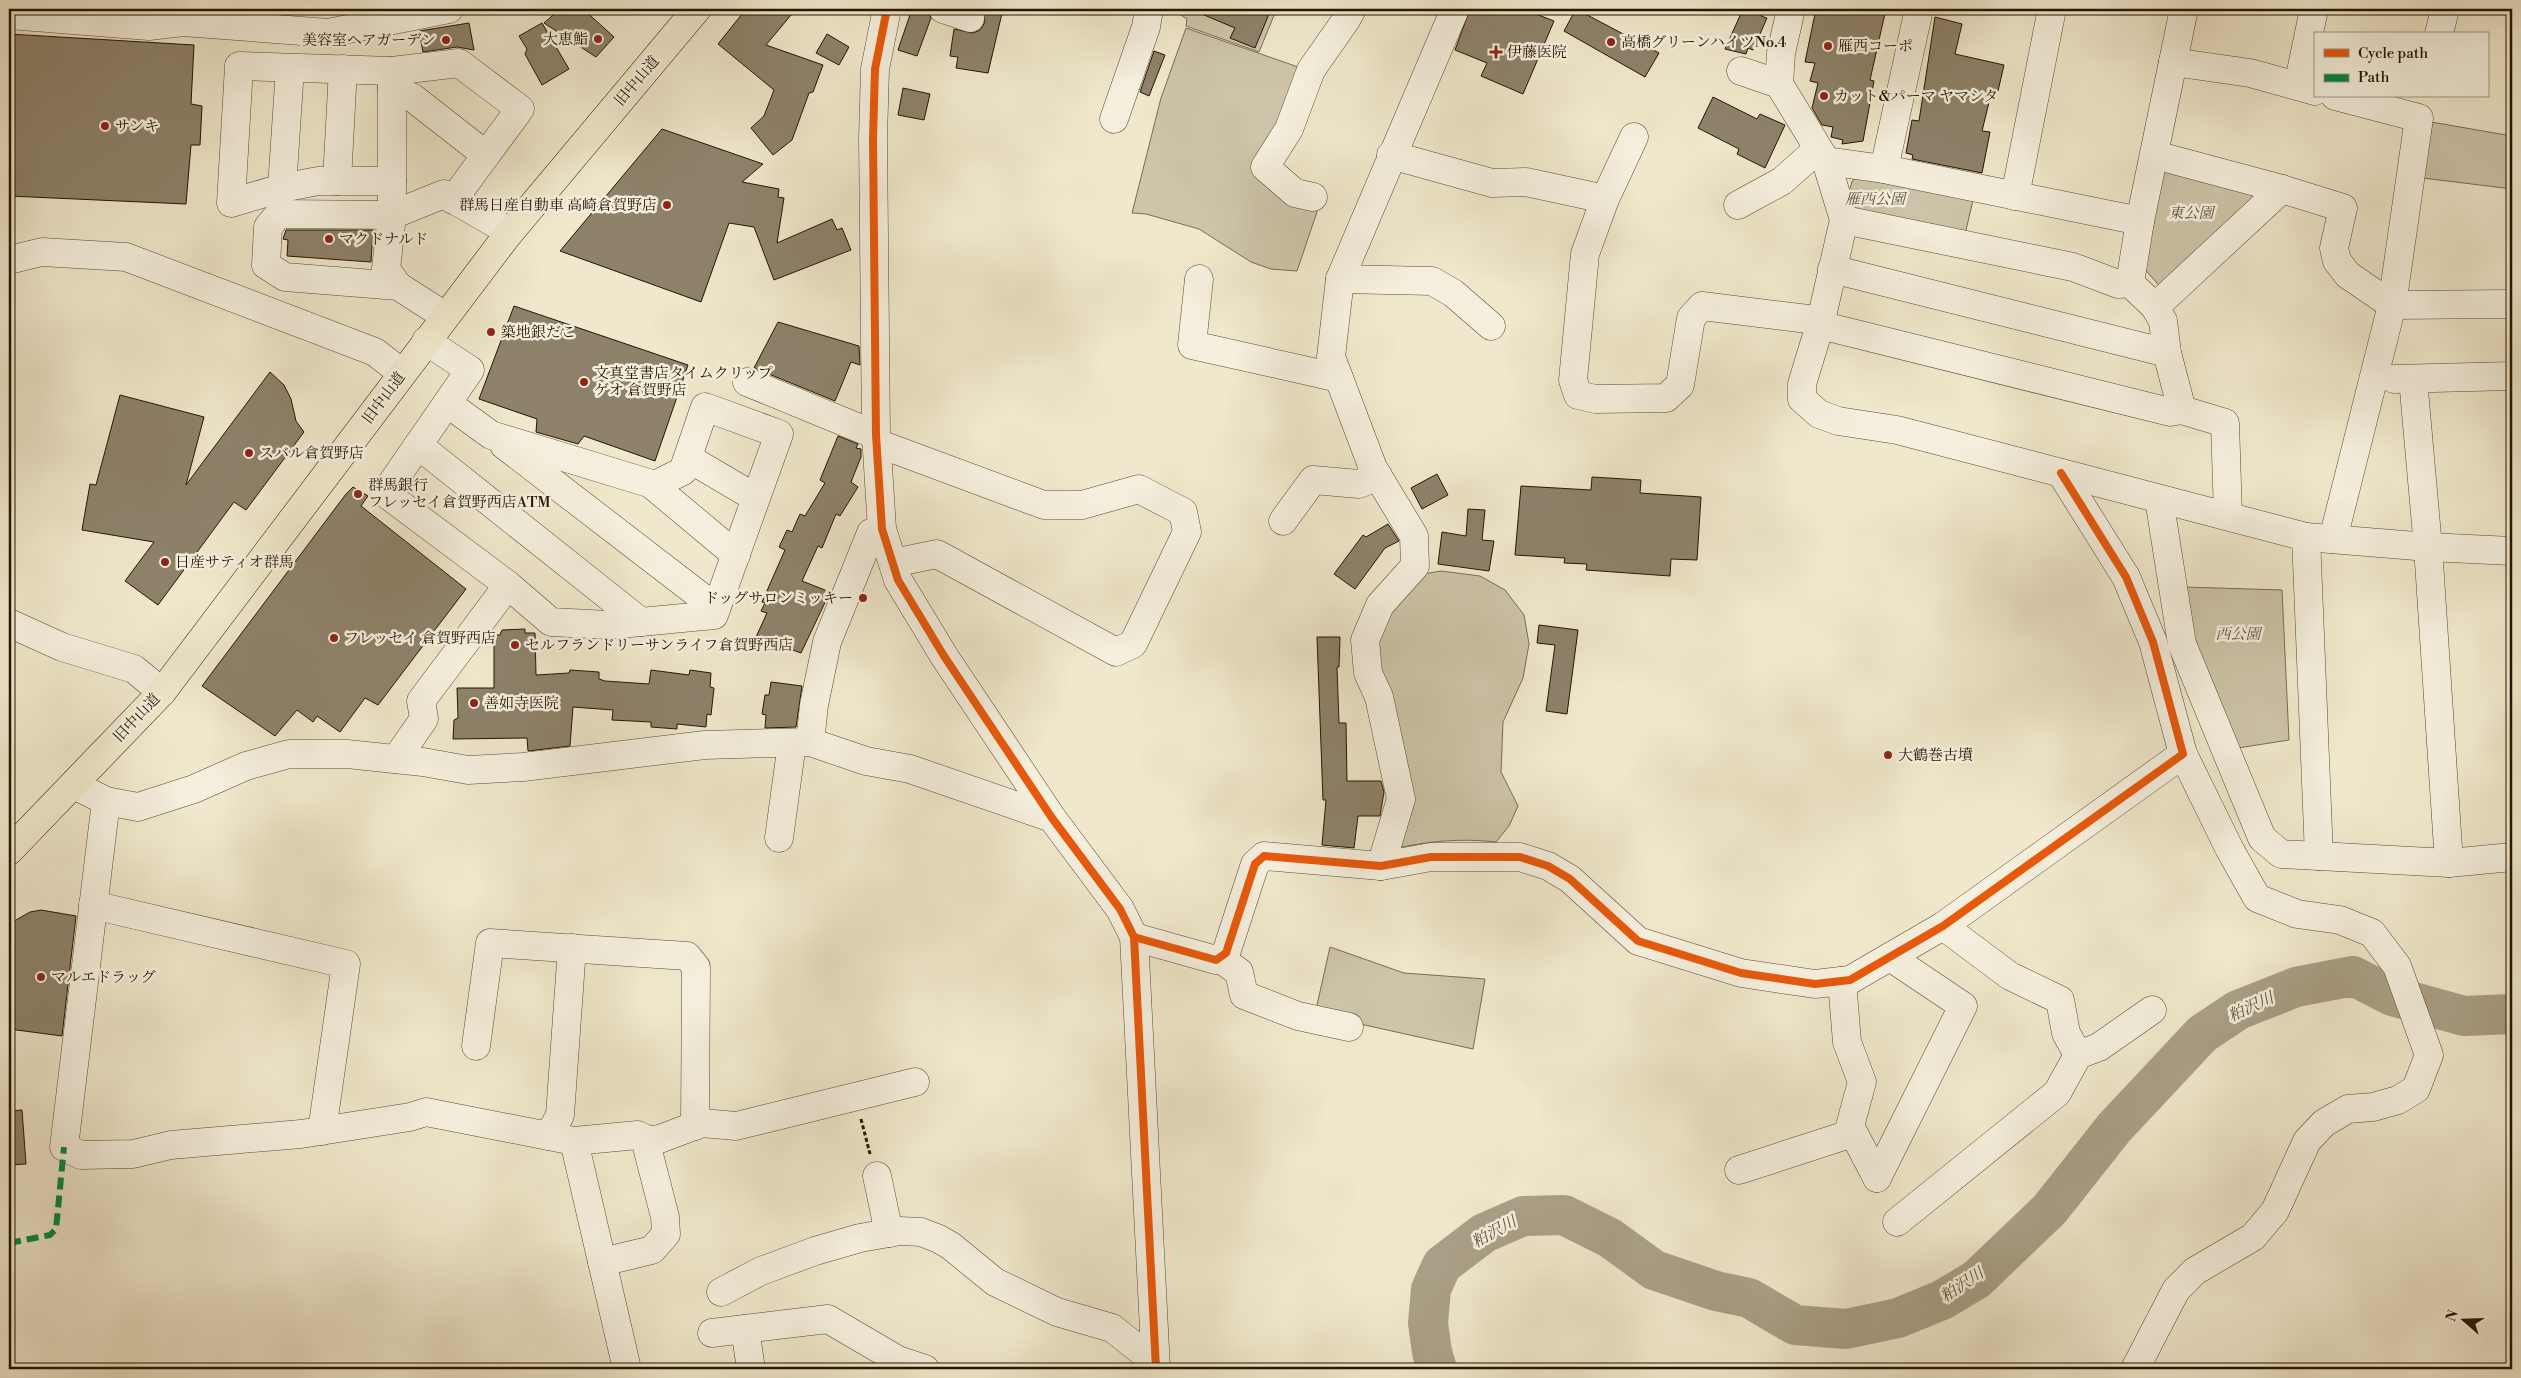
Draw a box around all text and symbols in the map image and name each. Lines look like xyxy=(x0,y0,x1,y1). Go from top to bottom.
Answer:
place label: 大恵鮨 xyxy=(543,30,588,49)
place label: 美容室ヘアガーデン xyxy=(302,31,436,50)
legend xyxy=(2314,32,2488,98)
marker: 大恵鮨 xyxy=(592,33,604,45)
place label: 高橋グリーンハイツNo.4 xyxy=(1621,33,1787,52)
marker: 美容室ヘアガーデン xyxy=(440,34,452,46)
marker: 高橋グリーンハイツNo.4 xyxy=(1605,36,1617,48)
place label: 雁西コーポ xyxy=(1838,37,1913,56)
marker: 雁西コーポ xyxy=(1822,40,1834,52)
place label: 伊藤医院 xyxy=(1507,43,1567,62)
text: Cycle path xyxy=(2358,44,2428,63)
marker: 伊藤医院 xyxy=(1489,45,1503,59)
street label: 旧中山道 xyxy=(610,52,664,110)
text: Path xyxy=(2358,68,2390,87)
place label: カット&パーマ ヤマシタ xyxy=(1834,87,1998,106)
marker: カット&パーマ ヤマシタ xyxy=(1818,90,1830,102)
place label: サンキ xyxy=(115,117,159,136)
marker: サンキ xyxy=(99,120,111,132)
park label: 雁西公園 xyxy=(1845,190,1908,209)
place label: 群馬日産自動車 高崎倉賀野店 xyxy=(459,196,657,215)
marker: 群馬日産自動車 高崎倉賀野店 xyxy=(661,199,673,211)
park label: 東公園 xyxy=(2168,204,2216,223)
place label: マクドナルド xyxy=(339,230,428,249)
marker: マクドナルド xyxy=(323,233,335,245)
place label: 築地銀だこ xyxy=(501,323,576,342)
marker: 築地銀だこ xyxy=(485,326,497,338)
place label: 文真堂書店タイムクリップ ゲオ 倉賀野店 xyxy=(594,364,773,400)
street label: 旧中山道 xyxy=(358,368,410,428)
marker: 文真堂書店タイムクリップ ゲオ 倉賀野店 xyxy=(578,376,590,388)
place label: スバル倉賀野店 xyxy=(259,444,364,463)
marker: スバル倉賀野店 xyxy=(243,447,255,459)
place label: 群馬銀行 フレッセイ倉賀野西店ATM xyxy=(368,476,551,512)
marker: 群馬銀行 フレッセイ倉賀野西店ATM xyxy=(352,488,364,500)
place label: 日産サティオ群馬 xyxy=(175,553,294,572)
marker: 日産サティオ群馬 xyxy=(159,556,171,568)
place label: ドッグサロンミッキー xyxy=(704,589,853,608)
marker: ドッグサロンミッキー xyxy=(857,592,869,604)
park label: 西公園 xyxy=(2215,625,2263,644)
place label: フレッセイ 倉賀野西店 xyxy=(344,629,496,648)
marker: フレッセイ 倉賀野西店 xyxy=(328,632,340,644)
place label: セルフランドリーサンライフ倉賀野西店 xyxy=(525,636,793,655)
marker: セルフランドリーサンライフ倉賀野西店 xyxy=(509,639,521,651)
street label: 旧中山道 xyxy=(110,690,164,746)
place label: 善如寺医院 xyxy=(484,694,559,713)
marker: 善如寺医院 xyxy=(468,697,480,709)
place label: 大鶴巻古墳 xyxy=(1898,746,1973,765)
marker: 大鶴巻古墳 xyxy=(1882,749,1894,761)
place label: マルエドラッグ xyxy=(51,968,156,987)
marker: マルエドラッグ xyxy=(35,971,47,983)
water label: 粕沢川 xyxy=(2225,987,2279,1026)
water label: 粕沢川 xyxy=(1468,1211,1522,1252)
water label: 粕沢川 xyxy=(1937,1262,1989,1307)
north arrow xyxy=(2438,1296,2488,1346)
text: N xyxy=(2442,1308,2463,1324)

